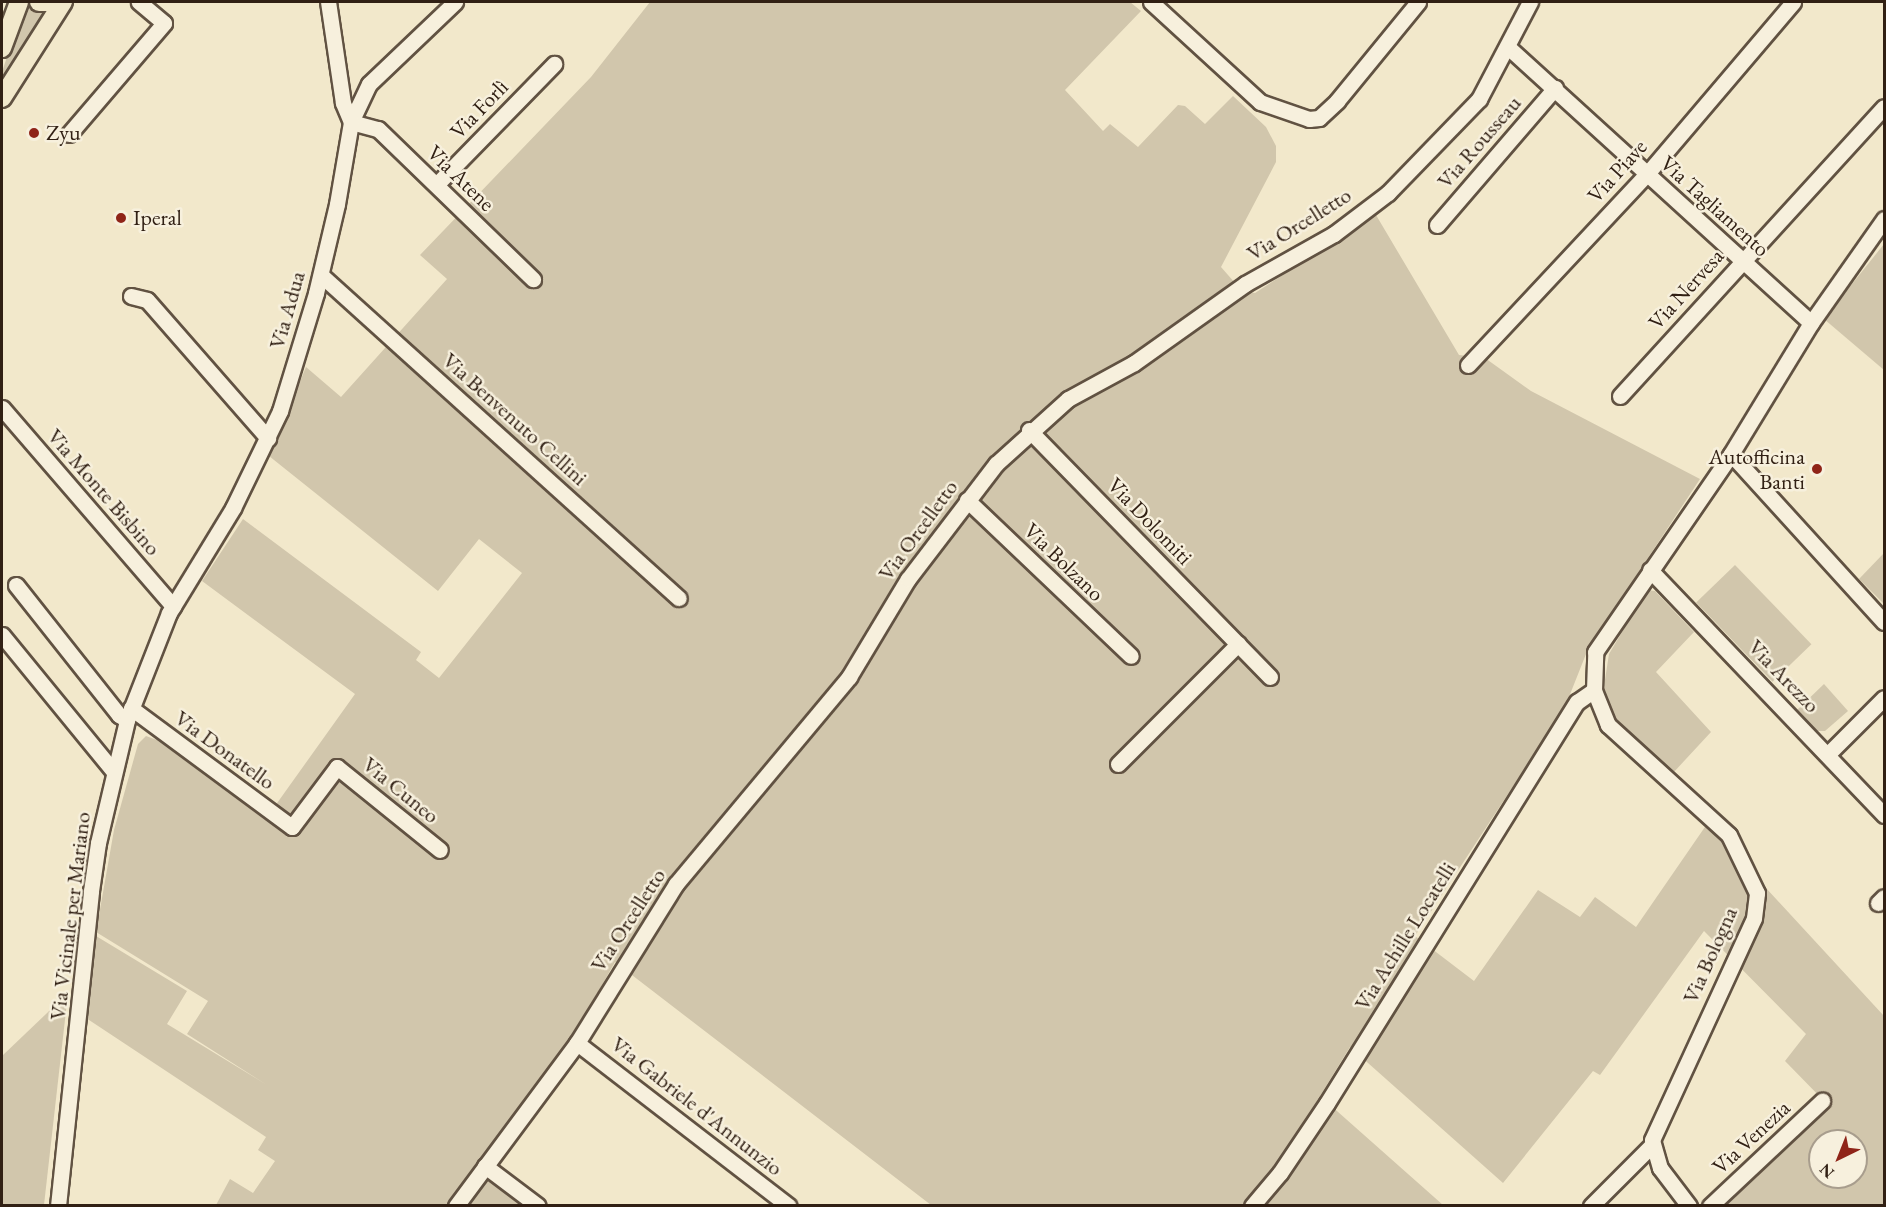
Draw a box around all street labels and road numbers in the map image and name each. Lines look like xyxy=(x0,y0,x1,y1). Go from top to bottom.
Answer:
street label: Via Forlì xyxy=(444,74,514,144)
street label: Via Rousseau xyxy=(1432,90,1526,194)
street label: Via Piave xyxy=(1582,134,1652,208)
street label: Via Atene xyxy=(422,139,500,217)
street label: Via Tagliamento xyxy=(1655,150,1775,262)
street label: Via Orcelletto xyxy=(1242,182,1356,266)
street label: Via Nervesa xyxy=(1643,243,1729,335)
street label: Via Adua xyxy=(263,268,311,352)
street label: Via Benvenuto Cellini xyxy=(437,347,593,491)
street label: Via Monte Bisbino xyxy=(42,423,166,561)
street label: Via Dolomiti xyxy=(1102,472,1198,570)
street label: Via Orcelletto xyxy=(873,475,963,585)
street label: Via Bolzano xyxy=(1018,517,1110,607)
street label: Via Arezzo xyxy=(1743,634,1825,718)
street label: Via Donatello xyxy=(170,705,280,795)
street label: Via Cuneo xyxy=(357,751,445,829)
street label: Via Vicinale per Mariano xyxy=(44,810,96,1022)
street label: Via Achille Locatelli xyxy=(1349,857,1461,1015)
street label: Via Orcelletto xyxy=(585,863,671,977)
street label: Via Bologna xyxy=(1677,903,1743,1007)
street label: Via Gabriele d'Annunzio xyxy=(606,1031,788,1181)
street label: Via Venezia xyxy=(1707,1094,1795,1180)

